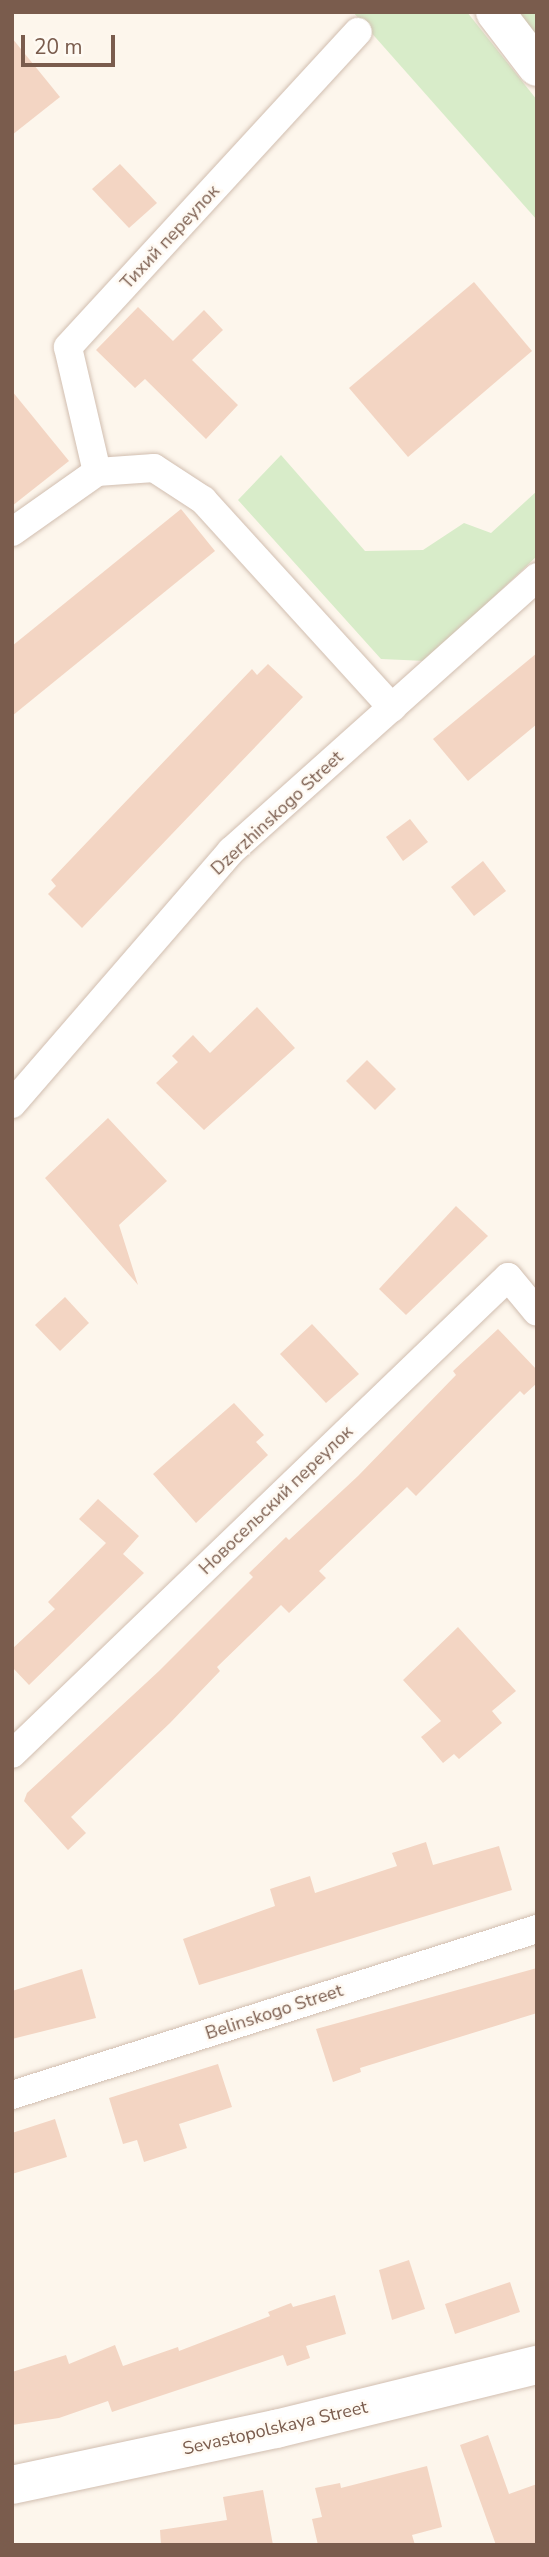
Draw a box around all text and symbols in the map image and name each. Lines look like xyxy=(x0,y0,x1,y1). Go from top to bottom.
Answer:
scale bar xyxy=(24,21,119,65)
text: 20 m xyxy=(34,33,83,61)
street label: Тихий переулок xyxy=(116,180,224,294)
street label: Dzerzhinskogo Street xyxy=(207,746,347,880)
street label: Новосельский переулок xyxy=(195,1421,357,1579)
street label: Belinskogo Street xyxy=(203,1980,345,2044)
street label: Sevastopolskaya Street xyxy=(180,2396,370,2460)

